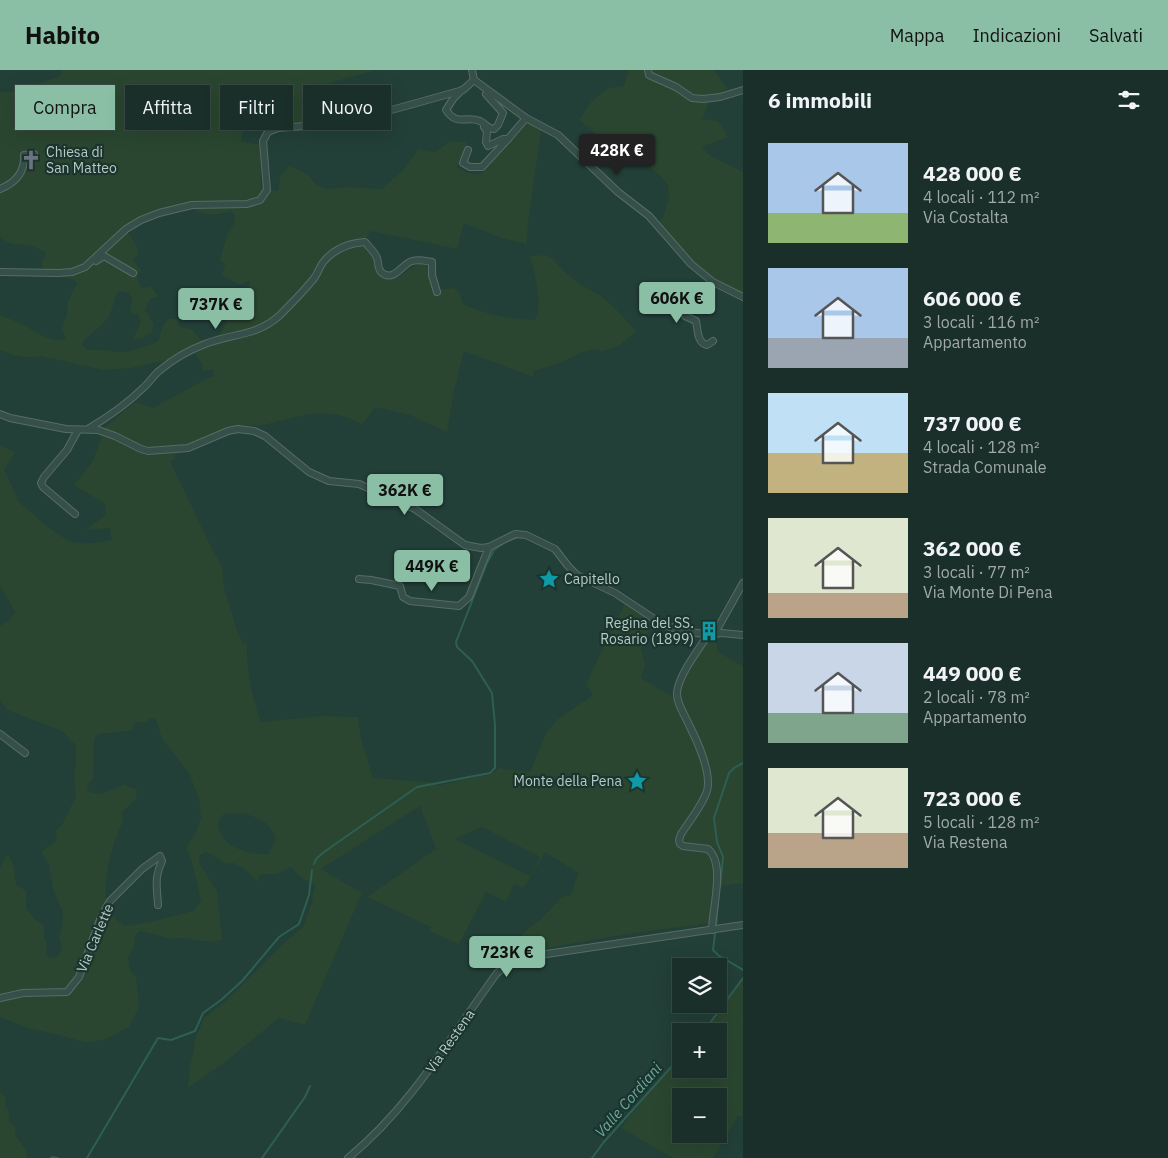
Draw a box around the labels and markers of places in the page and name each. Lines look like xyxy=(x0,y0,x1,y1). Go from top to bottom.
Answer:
pin: 428K € xyxy=(576,134,658,176)
place label: Chiesa di San Matteo xyxy=(46,143,117,177)
church icon: Chiesa di San Matteo xyxy=(20,149,42,171)
pin: 606K € xyxy=(636,282,718,324)
pin: 737K € xyxy=(175,288,257,330)
pin: 362K € xyxy=(364,474,446,516)
pin: 449K € xyxy=(391,550,473,592)
place icon: Capitello xyxy=(538,568,560,590)
place label: Capitello xyxy=(564,570,620,588)
place label: Regina del SS. Rosario (1899) xyxy=(600,614,694,648)
building icon: Regina del SS. Rosario (1899) xyxy=(698,620,720,642)
place icon: Monte della Pena xyxy=(626,770,648,792)
place label: Monte della Pena xyxy=(514,772,623,790)
pin: 723K € xyxy=(466,936,548,978)

